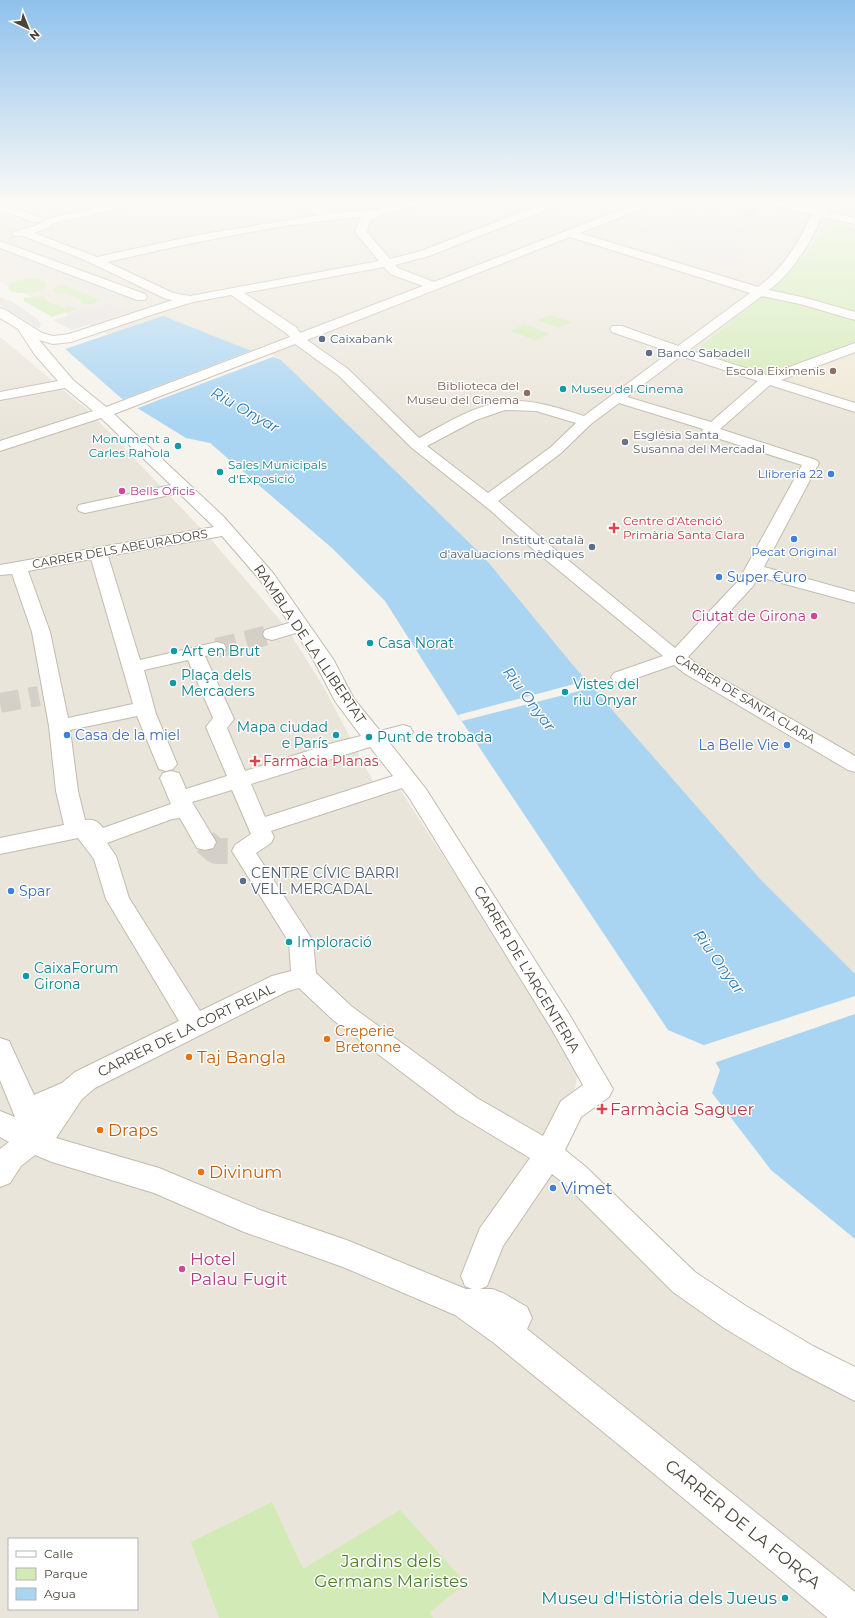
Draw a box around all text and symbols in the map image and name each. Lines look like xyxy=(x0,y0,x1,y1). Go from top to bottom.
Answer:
north arrow xyxy=(8,8,48,48)
text: N xyxy=(27,27,43,43)
place label: Caixabank xyxy=(330,331,393,346)
marker: Caixabank xyxy=(317,334,327,344)
place label: Banco Sabadell xyxy=(657,345,750,360)
marker: Banco Sabadell xyxy=(644,348,654,358)
place label: Escola Eiximenis xyxy=(726,363,825,378)
marker: Escola Eiximenis xyxy=(828,366,838,376)
place label: Biblioteca del Museu del Cinema xyxy=(406,378,519,407)
place label: Museu del Cinema xyxy=(571,381,684,396)
water label: Riu Onyar xyxy=(208,382,284,437)
marker: Museu del Cinema xyxy=(558,384,568,394)
marker: Biblioteca del Museu del Cinema xyxy=(522,388,532,398)
place label: Església Santa Susanna del Mercadal xyxy=(633,427,765,456)
place label: Monument a Carles Rahola xyxy=(89,431,170,460)
marker: Església Santa Susanna del Mercadal xyxy=(620,437,630,447)
marker: Monument a Carles Rahola xyxy=(173,441,183,451)
place label: Sales Municipals d'Exposició xyxy=(228,457,327,486)
place label: Llibreria 22 xyxy=(758,466,823,481)
marker: Sales Municipals d'Exposició xyxy=(215,467,225,477)
marker: Llibreria 22 xyxy=(826,469,836,479)
place label: Bells Oficis xyxy=(130,483,195,498)
marker: Bells Oficis xyxy=(117,486,127,496)
place label: Centre d'Atenció Primària Santa Clara xyxy=(623,513,745,542)
marker: Centre d'Atenció Primària Santa Clara xyxy=(608,522,620,534)
street label: CARRER DELS ABEURADORS xyxy=(31,526,209,571)
place label: Institut català d'avaluacions mèdiques xyxy=(440,532,584,561)
marker: Pecat Original xyxy=(789,534,799,544)
marker: Institut català d'avaluacions mèdiques xyxy=(587,542,597,552)
place label: Pecat Original xyxy=(751,544,837,559)
street label: RAMBLA DE LA LLIBERTAT xyxy=(250,561,370,727)
place label: Super €uro xyxy=(727,568,807,586)
marker: Super €uro xyxy=(714,572,724,582)
place label: Ciutat de Girona xyxy=(692,607,806,625)
marker: Ciutat de Girona xyxy=(809,611,819,621)
place label: Casa Norat xyxy=(378,634,454,652)
marker: Casa Norat xyxy=(365,638,375,648)
place label: Art en Brut xyxy=(182,642,260,660)
marker: Art en Brut xyxy=(169,646,179,656)
street label: CARRER DE SANTA CLARA xyxy=(673,651,818,747)
water label: Riu Onyar xyxy=(499,663,560,735)
place label: Plaça dels Mercaders xyxy=(181,666,255,700)
place label: Vistes del riu Onyar xyxy=(573,675,639,709)
marker: Plaça dels Mercaders xyxy=(168,678,178,688)
marker: Vistes del riu Onyar xyxy=(560,687,570,697)
place label: Mapa ciudad e París xyxy=(237,718,328,752)
place label: Casa de la miel xyxy=(75,726,180,744)
place label: Punt de trobada xyxy=(377,728,492,746)
marker: Casa de la miel xyxy=(62,730,72,740)
marker: Mapa ciudad e París xyxy=(331,730,341,740)
marker: Punt de trobada xyxy=(364,732,374,742)
place label: La Belle Vie xyxy=(698,736,779,754)
marker: La Belle Vie xyxy=(782,740,792,750)
place label: Farmàcia Planas xyxy=(263,752,379,770)
marker: Farmàcia Planas xyxy=(250,756,260,766)
place label: CENTRE CÍVIC BARRI VELL MERCADAL xyxy=(251,864,399,898)
marker: CENTRE CÍVIC BARRI VELL MERCADAL xyxy=(238,876,248,886)
place label: Spar xyxy=(19,882,51,900)
street label: CARRER DE L'ARGENTERIA xyxy=(470,882,585,1057)
marker: Spar xyxy=(6,886,16,896)
water label: Riu Onyar xyxy=(690,926,750,999)
place label: Imploració xyxy=(297,933,372,951)
marker: Imploració xyxy=(284,937,294,947)
place label: CaixaForum Girona xyxy=(34,959,119,993)
marker: CaixaForum Girona xyxy=(21,971,31,981)
street label: CARRER DE LA CORT REIAL xyxy=(95,979,278,1081)
place label: Creperie Bretonne xyxy=(335,1022,401,1056)
marker: Creperie Bretonne xyxy=(322,1034,332,1044)
place label: Taj Bangla xyxy=(197,1047,286,1067)
marker: Taj Bangla xyxy=(184,1052,194,1062)
place label: Farmàcia Saguer xyxy=(610,1099,755,1119)
marker: Farmàcia Saguer xyxy=(597,1104,607,1114)
place label: Draps xyxy=(108,1120,158,1140)
marker: Draps xyxy=(95,1125,105,1135)
place label: Divinum xyxy=(209,1162,282,1182)
marker: Divinum xyxy=(196,1167,206,1177)
place label: Vimet xyxy=(561,1178,612,1198)
marker: Vimet xyxy=(548,1183,558,1193)
place label: Hotel Palau Fugit xyxy=(190,1249,287,1289)
marker: Hotel Palau Fugit xyxy=(177,1264,187,1274)
street label: CARRER DE LA FORÇA xyxy=(661,1455,825,1593)
legend xyxy=(8,1538,138,1610)
text: Calle xyxy=(44,1546,73,1561)
park label: Jardins dels Germans Maristes xyxy=(314,1551,468,1591)
text: Parque xyxy=(44,1566,88,1581)
text: Agua xyxy=(44,1586,76,1601)
place label: Museu d'Història dels Jueus xyxy=(541,1588,777,1608)
marker: Museu d'Història dels Jueus xyxy=(780,1593,790,1603)

